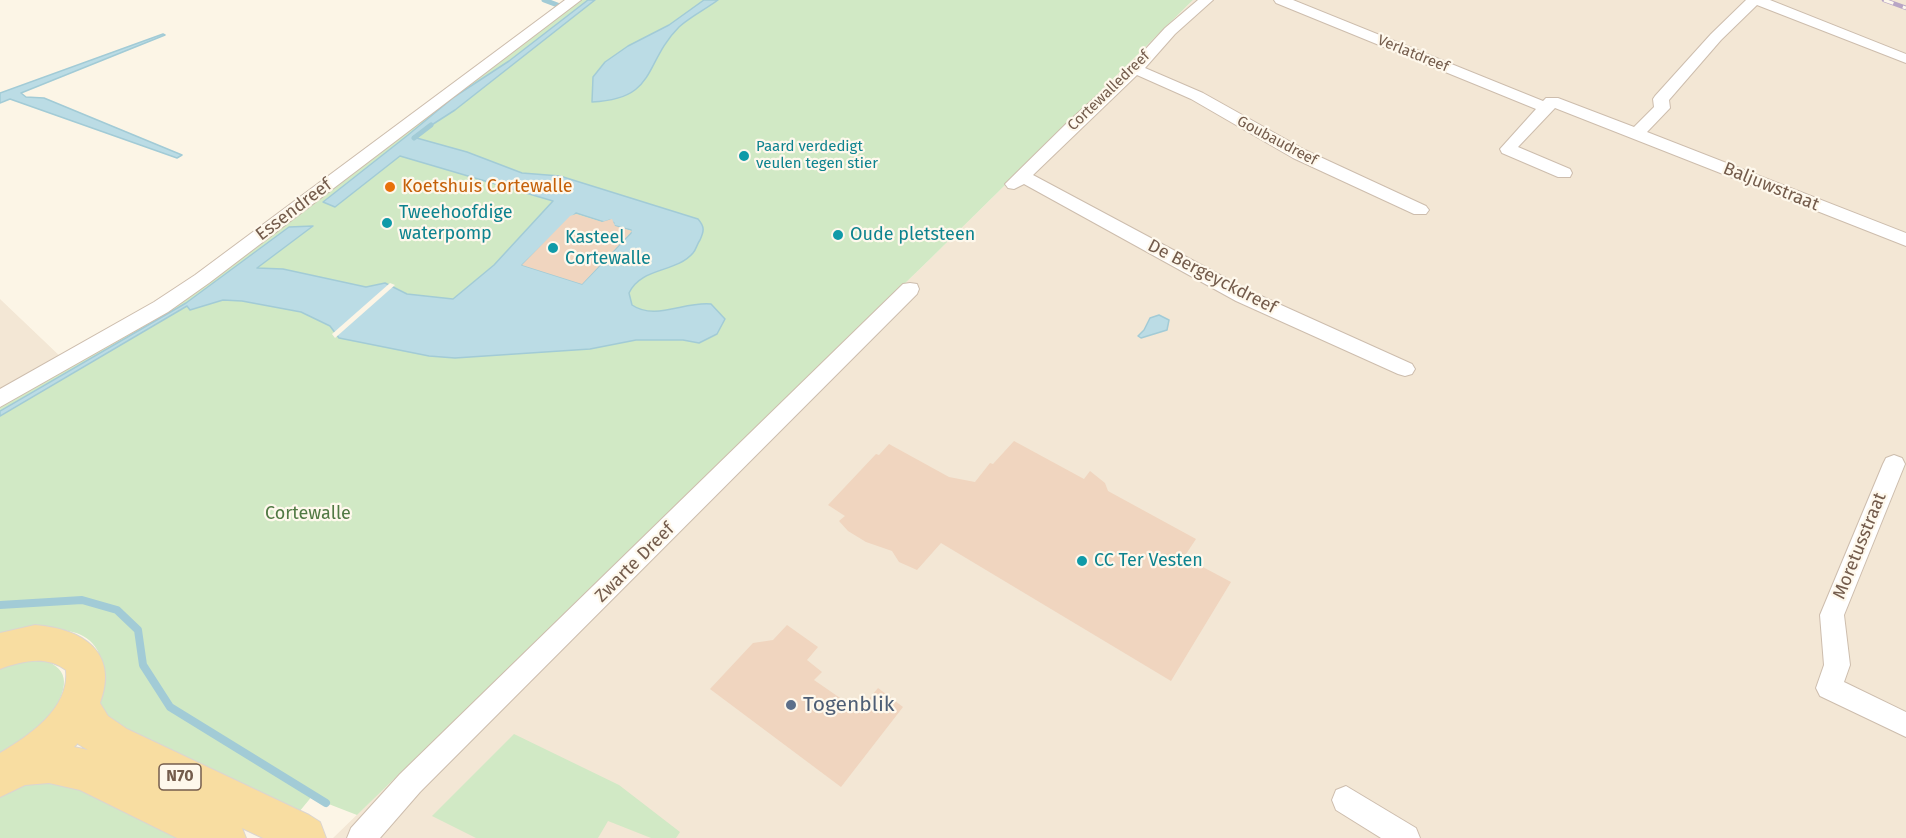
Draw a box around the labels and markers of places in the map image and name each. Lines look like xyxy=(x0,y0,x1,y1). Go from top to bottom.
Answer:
place label: Paard verdedigt veulen tegen stier xyxy=(756,138,878,173)
marker: Paard verdedigt veulen tegen stier xyxy=(737,149,751,163)
place label: Koetshuis Cortewalle xyxy=(402,176,573,198)
marker: Koetshuis Cortewalle xyxy=(383,180,397,194)
place label: Tweehoofdige waterpomp xyxy=(399,202,512,244)
marker: Tweehoofdige waterpomp xyxy=(380,216,394,230)
place label: Oude pletsteen xyxy=(850,224,975,246)
place label: Kasteel Cortewalle xyxy=(565,227,651,270)
marker: Oude pletsteen xyxy=(831,228,845,242)
marker: Kasteel Cortewalle xyxy=(546,241,560,255)
place label: CC Ter Vesten xyxy=(1094,550,1203,572)
marker: CC Ter Vesten xyxy=(1075,554,1089,568)
place label: Togenblik xyxy=(803,692,895,718)
marker: Togenblik xyxy=(784,698,798,712)

